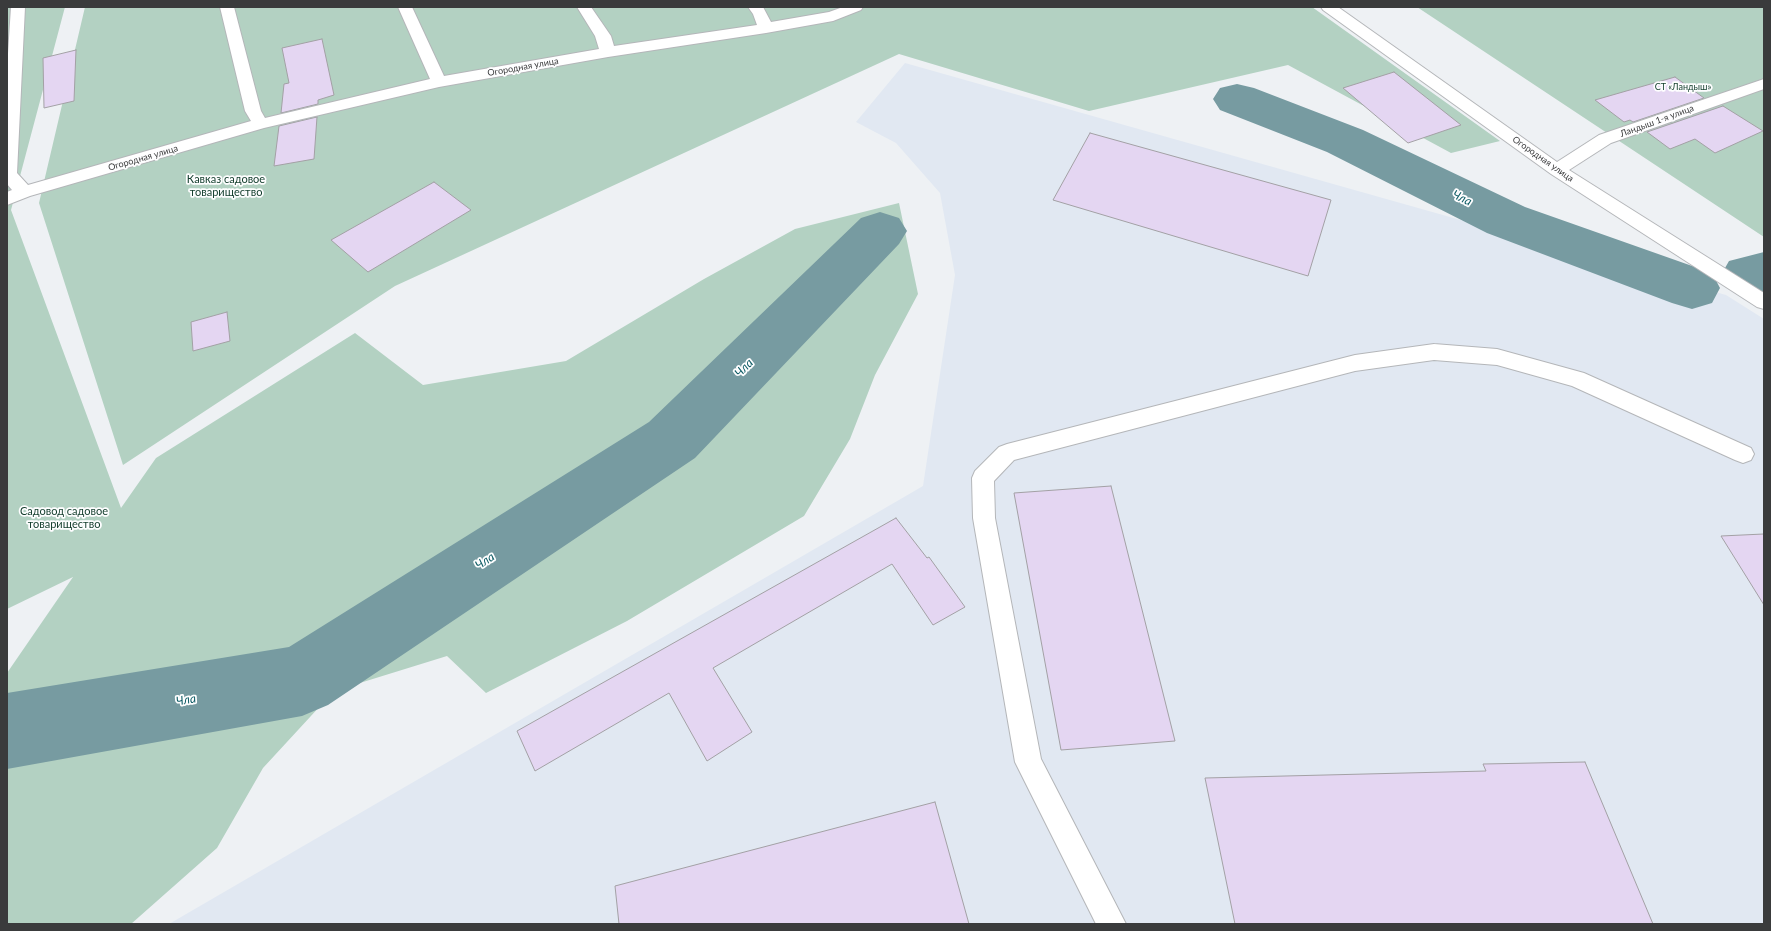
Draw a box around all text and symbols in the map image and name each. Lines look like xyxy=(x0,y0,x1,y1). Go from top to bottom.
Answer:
street label: Огородная улица xyxy=(487,55,559,79)
park label: СТ «Ландыш» xyxy=(1655,82,1711,92)
street label: Ландыш 1-я улица xyxy=(1619,103,1695,139)
street label: Огородная улица xyxy=(1510,134,1576,184)
street label: Огородная улица xyxy=(107,143,179,173)
park label: Кавказ садовое товарищество xyxy=(187,172,265,198)
water label: Чла xyxy=(1450,187,1474,209)
water label: Чла xyxy=(732,356,756,380)
park label: Садовод садовое товарищество xyxy=(20,504,108,530)
water label: Чла xyxy=(473,550,497,572)
water label: Чла xyxy=(175,691,197,709)

